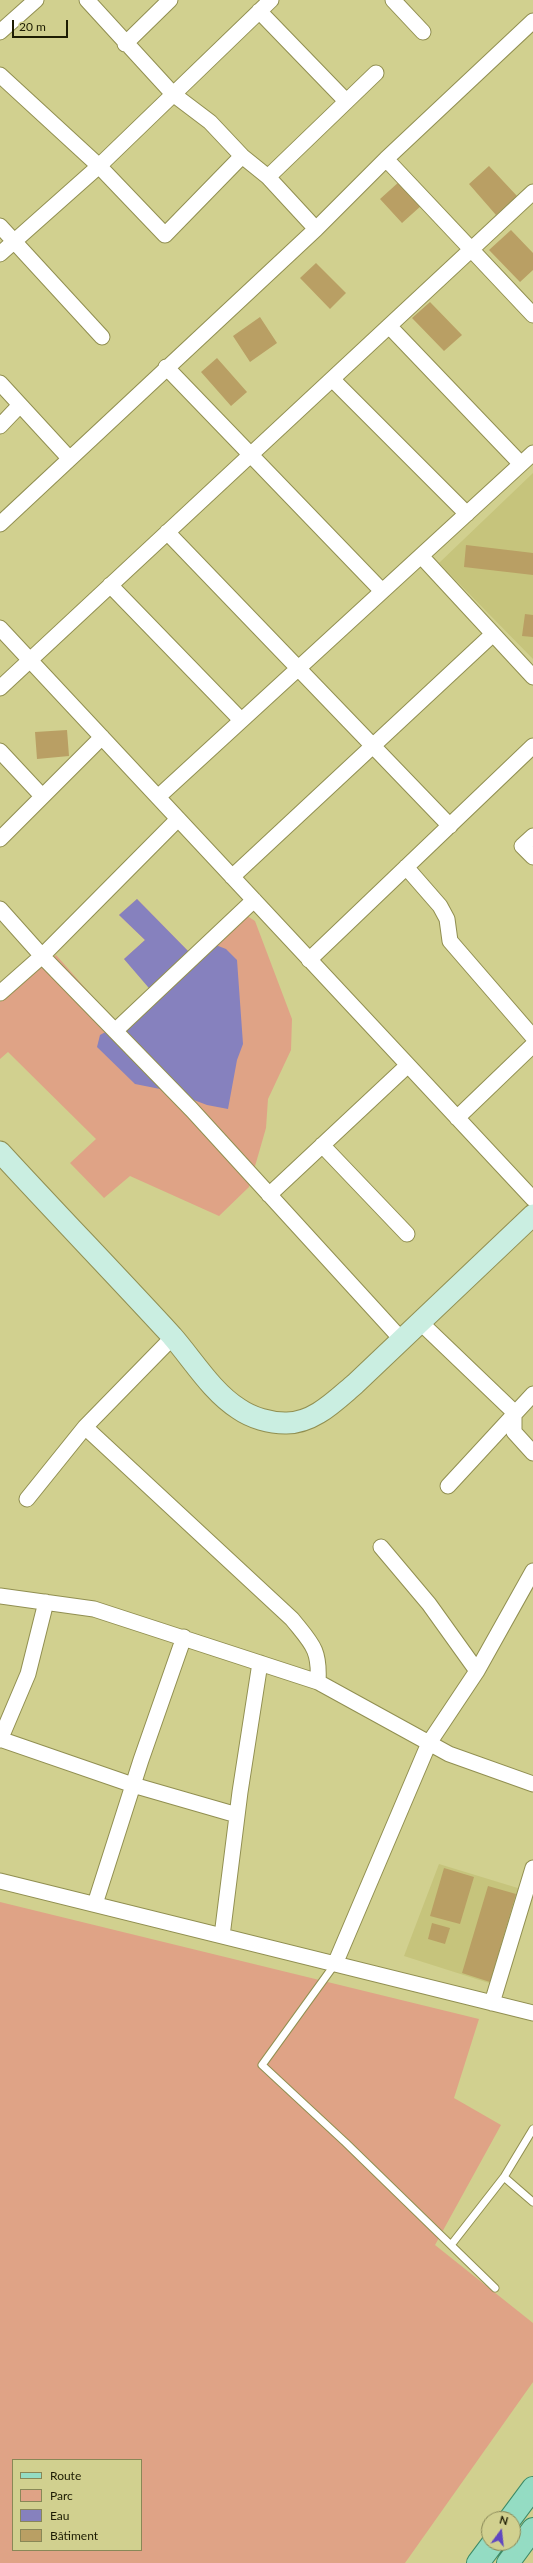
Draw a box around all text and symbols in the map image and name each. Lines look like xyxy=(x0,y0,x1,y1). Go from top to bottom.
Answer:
scale bar xyxy=(14,12,70,38)
text: 20 m xyxy=(19,19,46,34)
legend xyxy=(12,2459,142,2551)
text: Route xyxy=(50,2468,81,2483)
text: Parc xyxy=(50,2488,73,2503)
text: Eau xyxy=(50,2508,70,2523)
north arrow xyxy=(481,2511,521,2551)
text: N xyxy=(498,2513,510,2527)
text: Bâtiment xyxy=(50,2528,98,2543)

